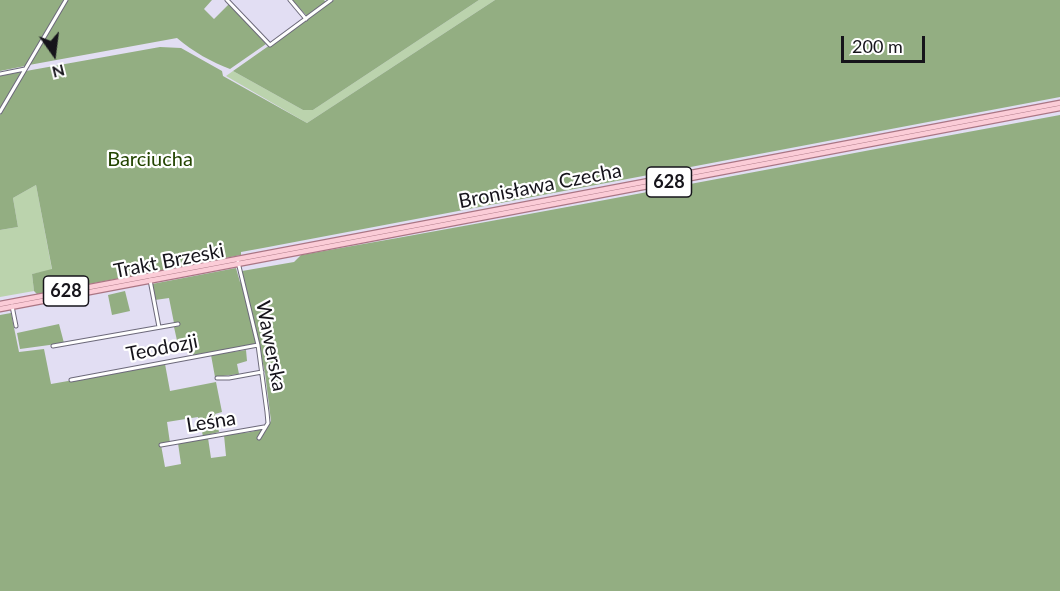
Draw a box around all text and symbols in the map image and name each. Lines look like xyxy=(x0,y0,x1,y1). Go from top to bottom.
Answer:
north arrow xyxy=(24,24,84,84)
scale bar xyxy=(844,24,928,62)
text: 200 m xyxy=(852,35,903,57)
text: N xyxy=(50,61,67,83)
park label: Barciucha xyxy=(107,148,193,172)
street label: Bronisława Czecha xyxy=(456,158,624,214)
road number: 628 xyxy=(646,167,692,197)
street label: Trakt Brzeski xyxy=(112,239,226,283)
road number: 628 xyxy=(44,276,88,306)
street label: Wawerska xyxy=(250,299,292,393)
street label: Teodozji xyxy=(124,329,200,367)
street label: Leśna xyxy=(184,406,238,438)

